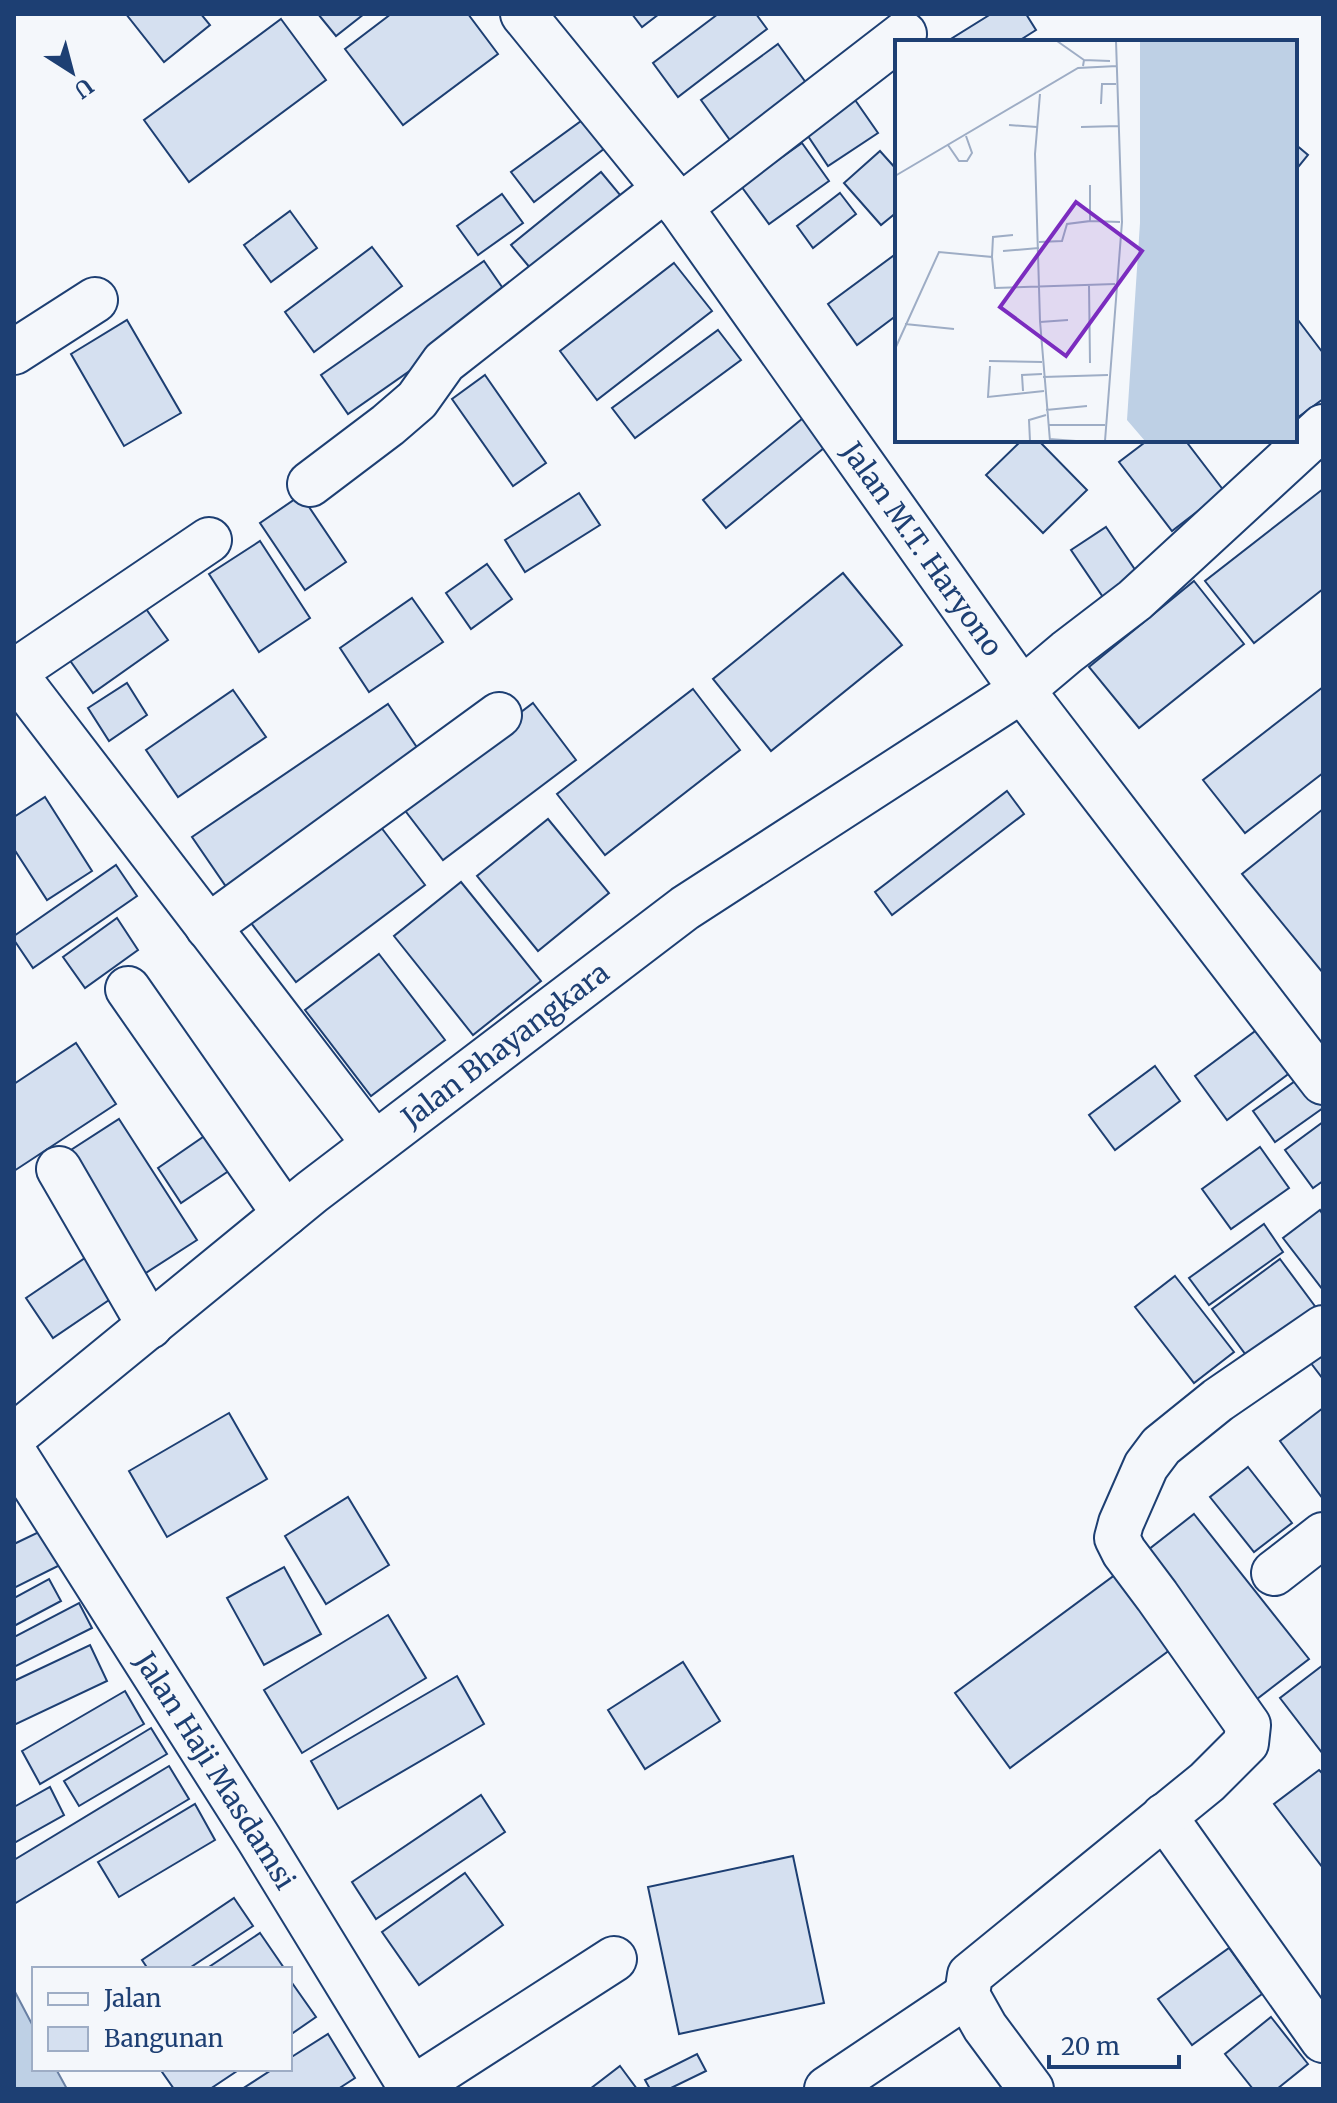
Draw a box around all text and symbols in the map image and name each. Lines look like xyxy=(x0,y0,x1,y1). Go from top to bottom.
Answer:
north arrow xyxy=(32,32,112,112)
inset map xyxy=(895,40,1297,442)
text: U xyxy=(68,72,99,105)
street label: Jalan M.T. Haryono xyxy=(833,434,1010,663)
street label: Jalan Bhayangkara xyxy=(394,954,616,1136)
street label: Jalan Haji Masdamsi xyxy=(126,1644,303,1896)
legend xyxy=(32,1967,292,2071)
text: Jalan xyxy=(103,1983,162,2014)
scale bar xyxy=(1049,2019,1179,2069)
text: Bangunan xyxy=(104,2023,224,2054)
text: 20 m xyxy=(1061,2031,1120,2062)

